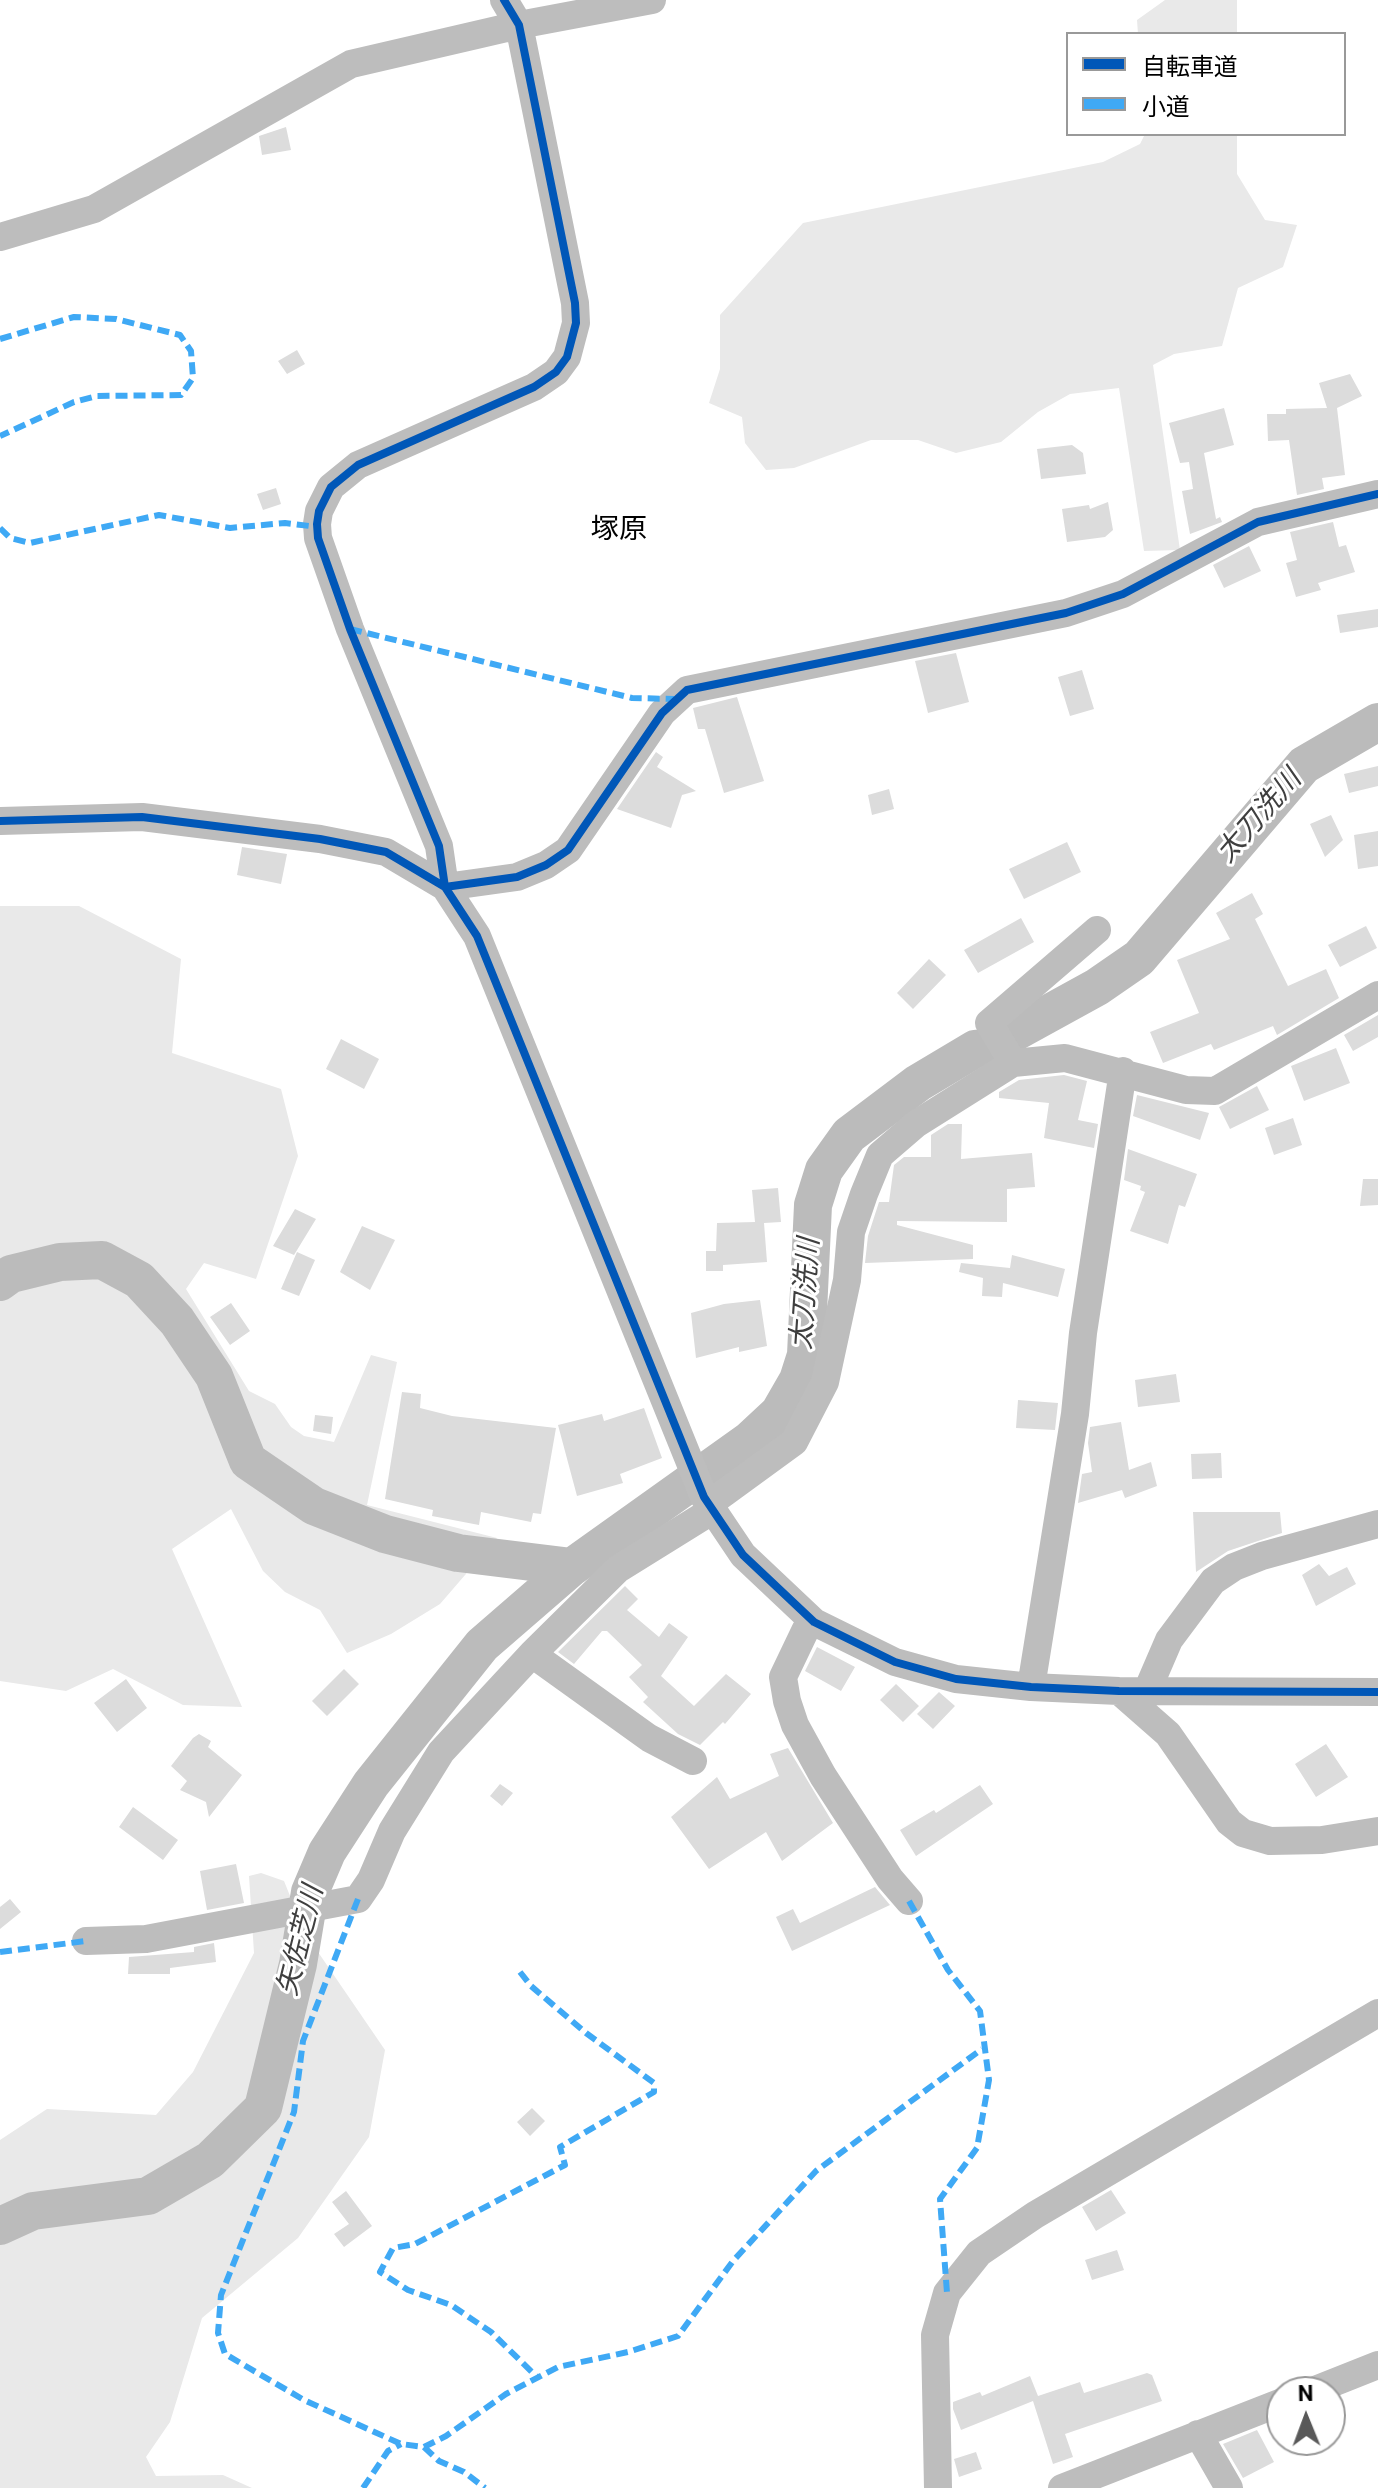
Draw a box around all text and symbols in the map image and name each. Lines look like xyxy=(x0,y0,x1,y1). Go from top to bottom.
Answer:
legend xyxy=(1066,32,1346,136)
text: 自転車道 xyxy=(1142,53,1238,81)
text: 小道 xyxy=(1142,93,1190,121)
district label: 塚原 xyxy=(591,514,647,548)
water label: 太刀洗川 xyxy=(1211,764,1309,870)
water label: 太刀洗川 xyxy=(786,1237,828,1351)
water label: 矢佐芝川 xyxy=(272,1883,332,1999)
north arrow xyxy=(1266,2376,1346,2456)
text: N xyxy=(1298,2381,1314,2406)

